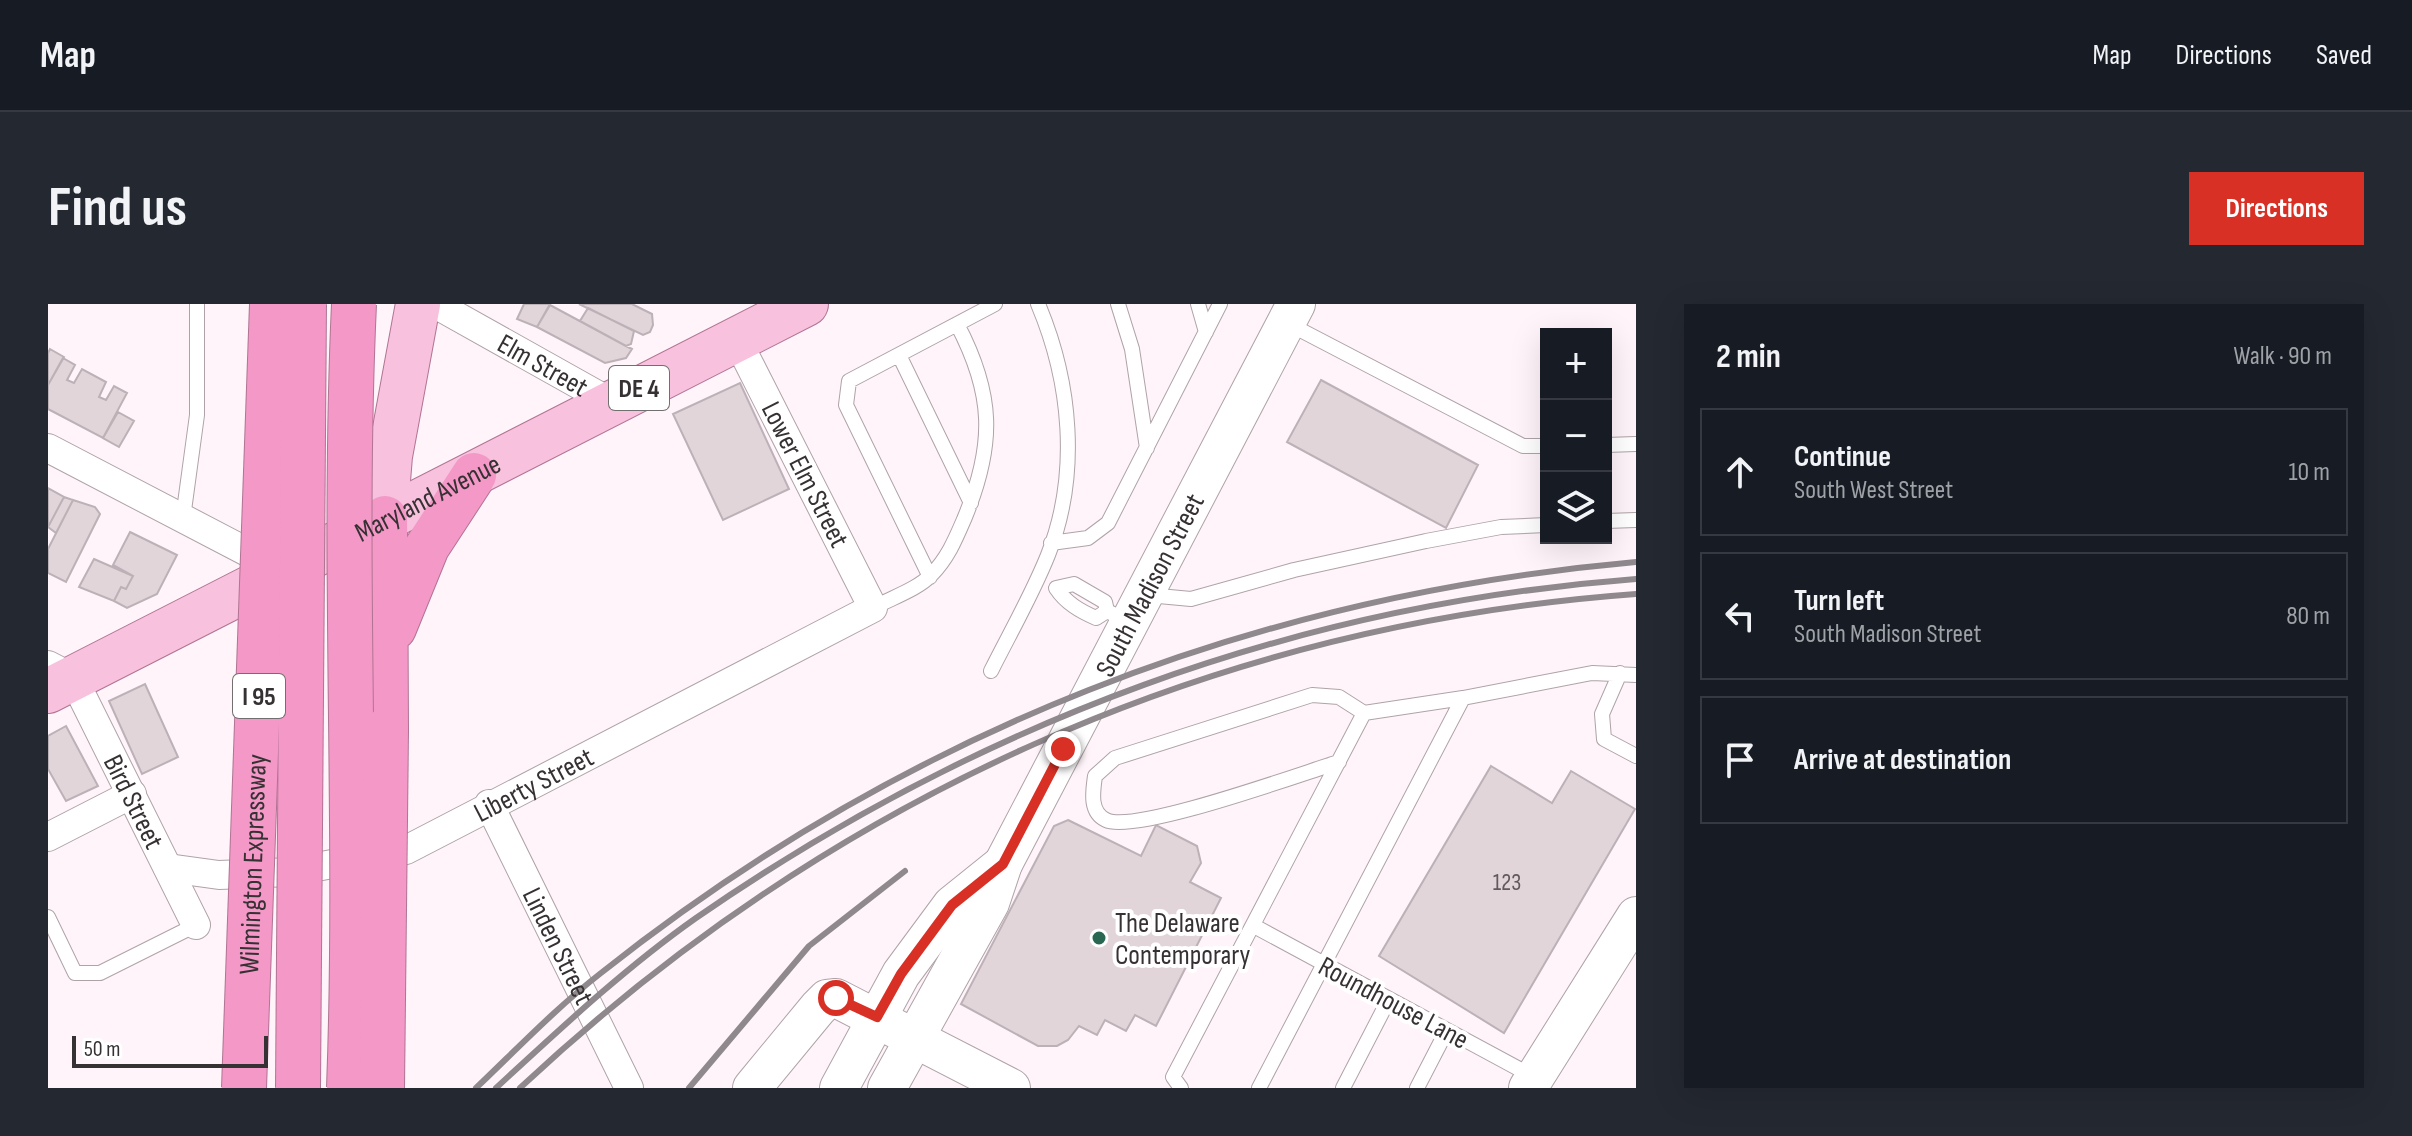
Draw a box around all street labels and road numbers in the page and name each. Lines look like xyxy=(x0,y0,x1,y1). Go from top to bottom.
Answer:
street label: Elm Street xyxy=(491,327,593,404)
road number: DE 4 xyxy=(609,366,669,410)
street label: Lower Elm Street xyxy=(754,396,855,553)
street label: Maryland Avenue xyxy=(350,448,506,550)
street label: South Madison Street xyxy=(1089,488,1212,683)
road number: I 95 xyxy=(233,674,285,718)
street label: Liberty Street xyxy=(469,741,599,830)
street label: Bird Street xyxy=(96,750,170,854)
street label: Wilmington Expressway xyxy=(233,753,274,975)
street label: Linden Street xyxy=(515,883,600,1010)
street label: Roundhouse Lane xyxy=(1313,950,1474,1057)

